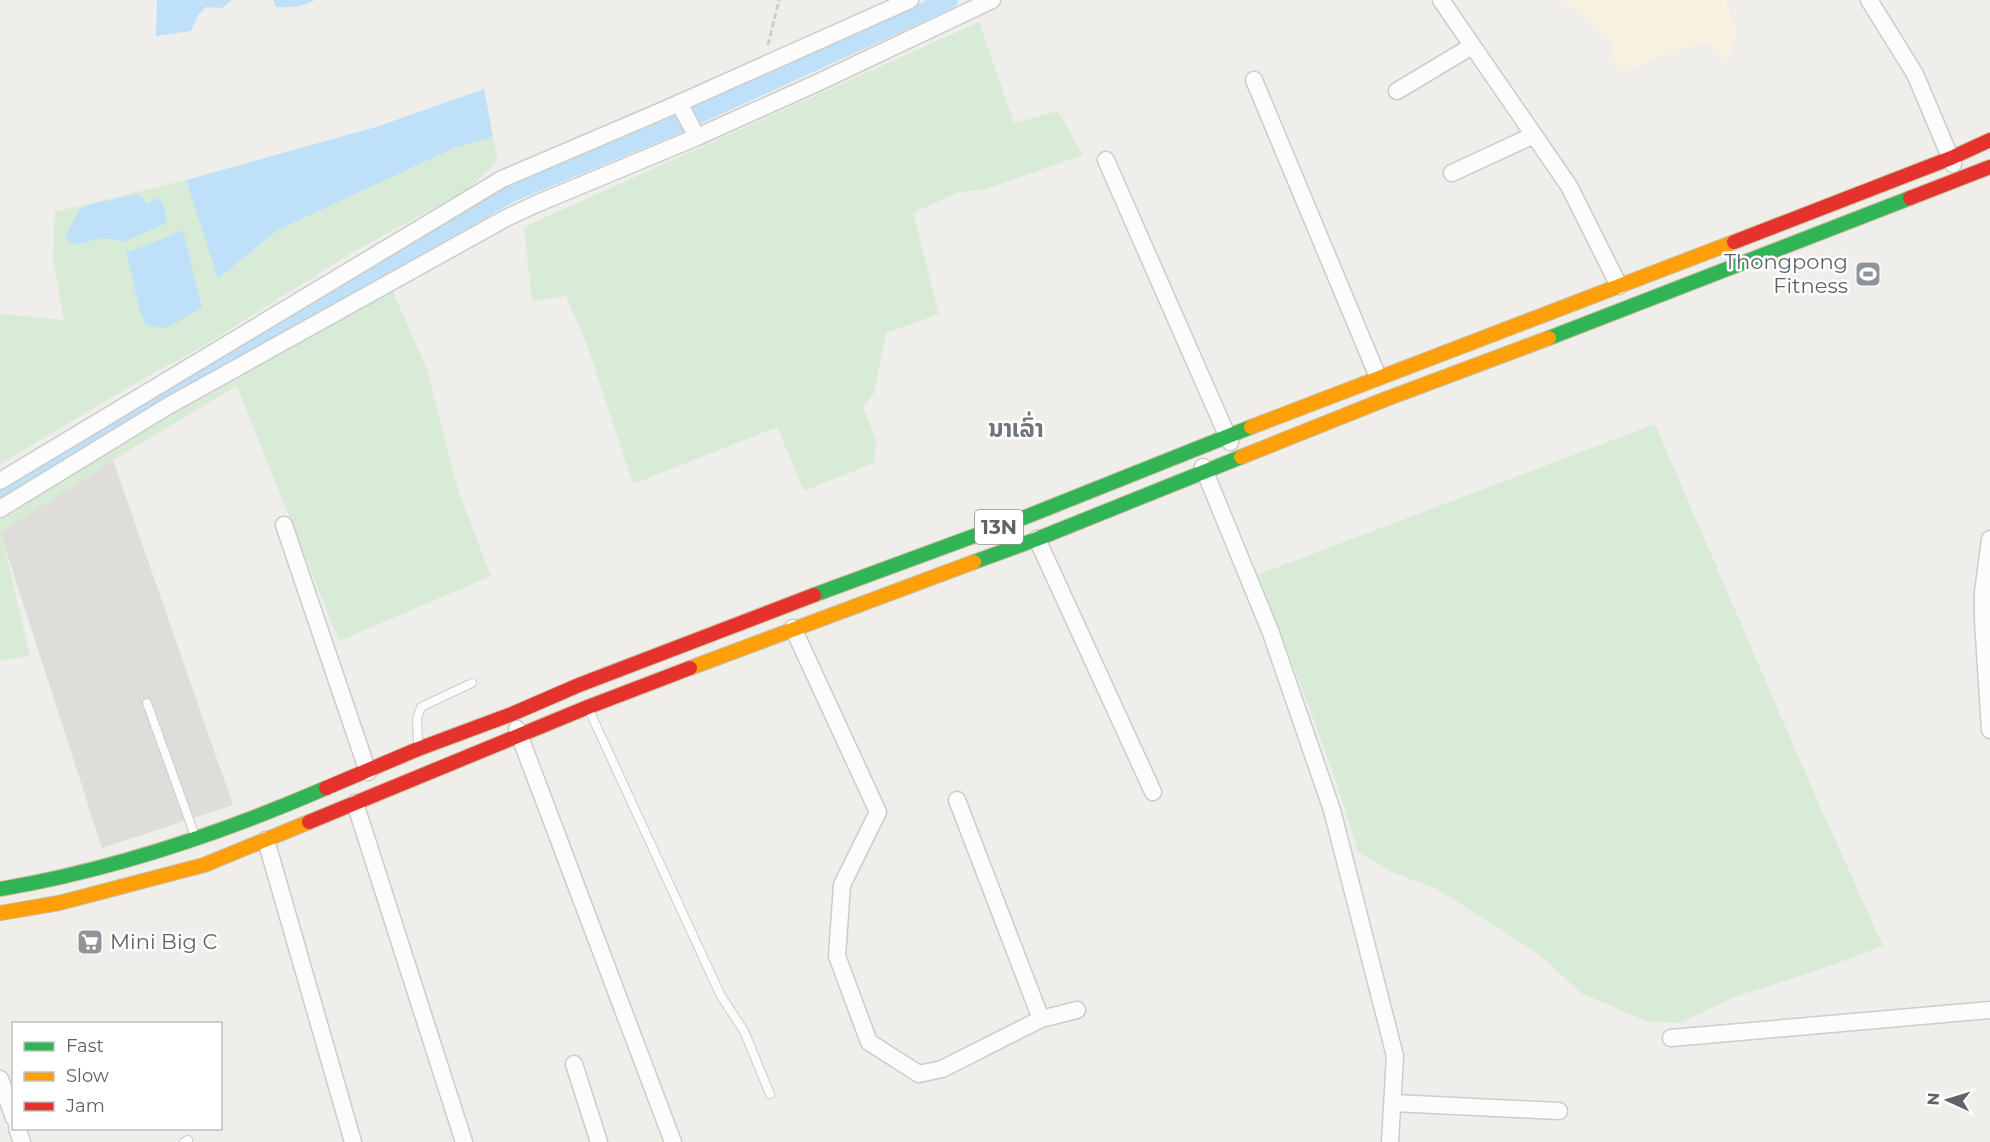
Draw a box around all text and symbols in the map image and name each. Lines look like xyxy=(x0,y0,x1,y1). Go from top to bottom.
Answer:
place label: Thongpong Fitness xyxy=(1724,249,1848,298)
sports icon: Thongpong Fitness xyxy=(1853,259,1883,289)
district label: ນາເລົ່າ xyxy=(988,411,1044,443)
road number: 13N xyxy=(975,510,1023,544)
supermarket icon: Mini Big C xyxy=(75,927,105,957)
place label: Mini Big C xyxy=(110,929,217,954)
legend xyxy=(12,1022,222,1130)
text: Fast xyxy=(66,1035,104,1057)
text: Slow xyxy=(66,1065,109,1087)
north arrow xyxy=(1918,1070,1978,1130)
text: N xyxy=(1924,1092,1943,1106)
text: Jam xyxy=(65,1095,105,1117)

